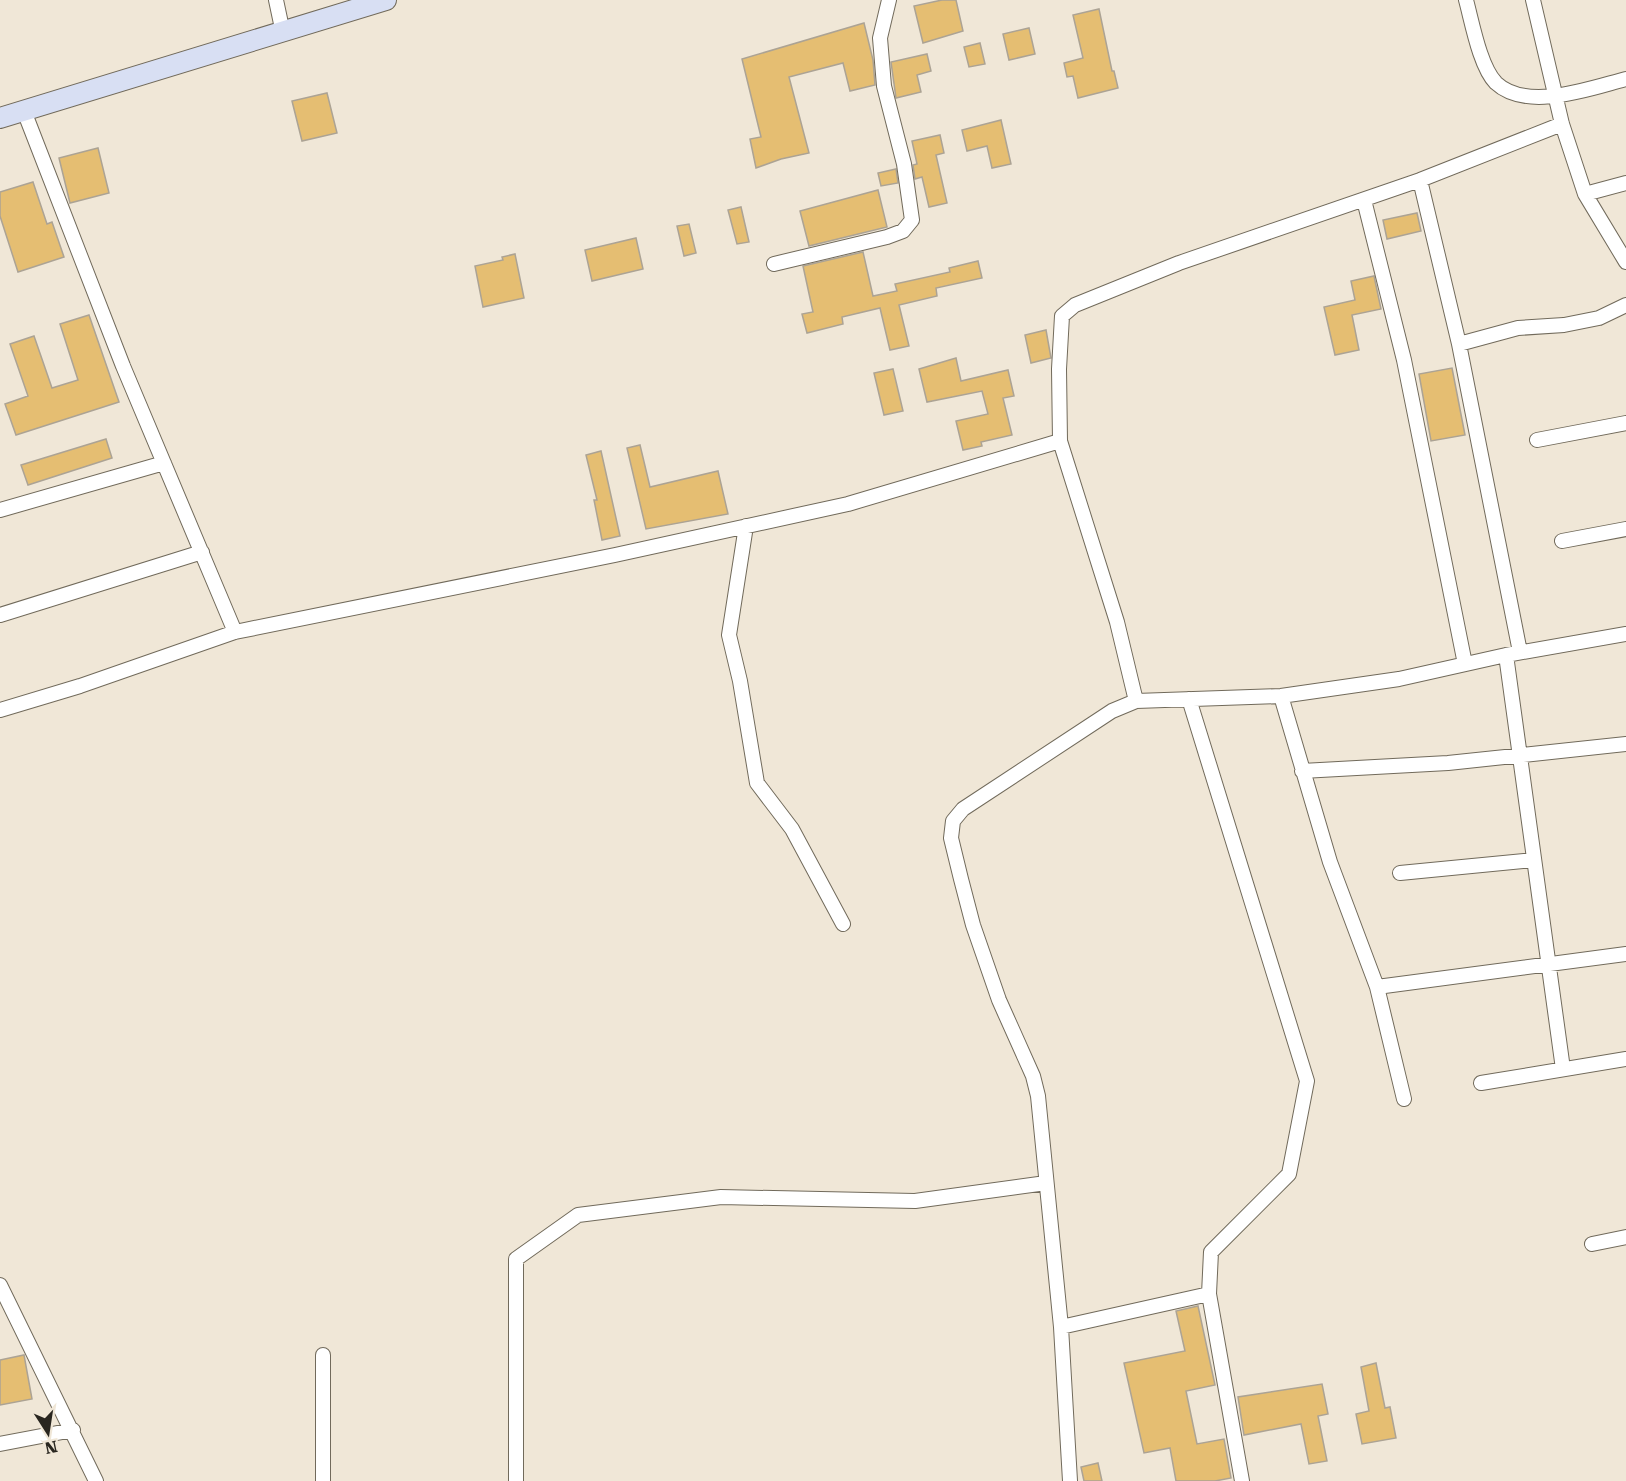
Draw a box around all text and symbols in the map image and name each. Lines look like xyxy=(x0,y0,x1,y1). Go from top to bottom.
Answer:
north arrow xyxy=(18,1403,78,1463)
text: N xyxy=(43,1437,59,1458)

